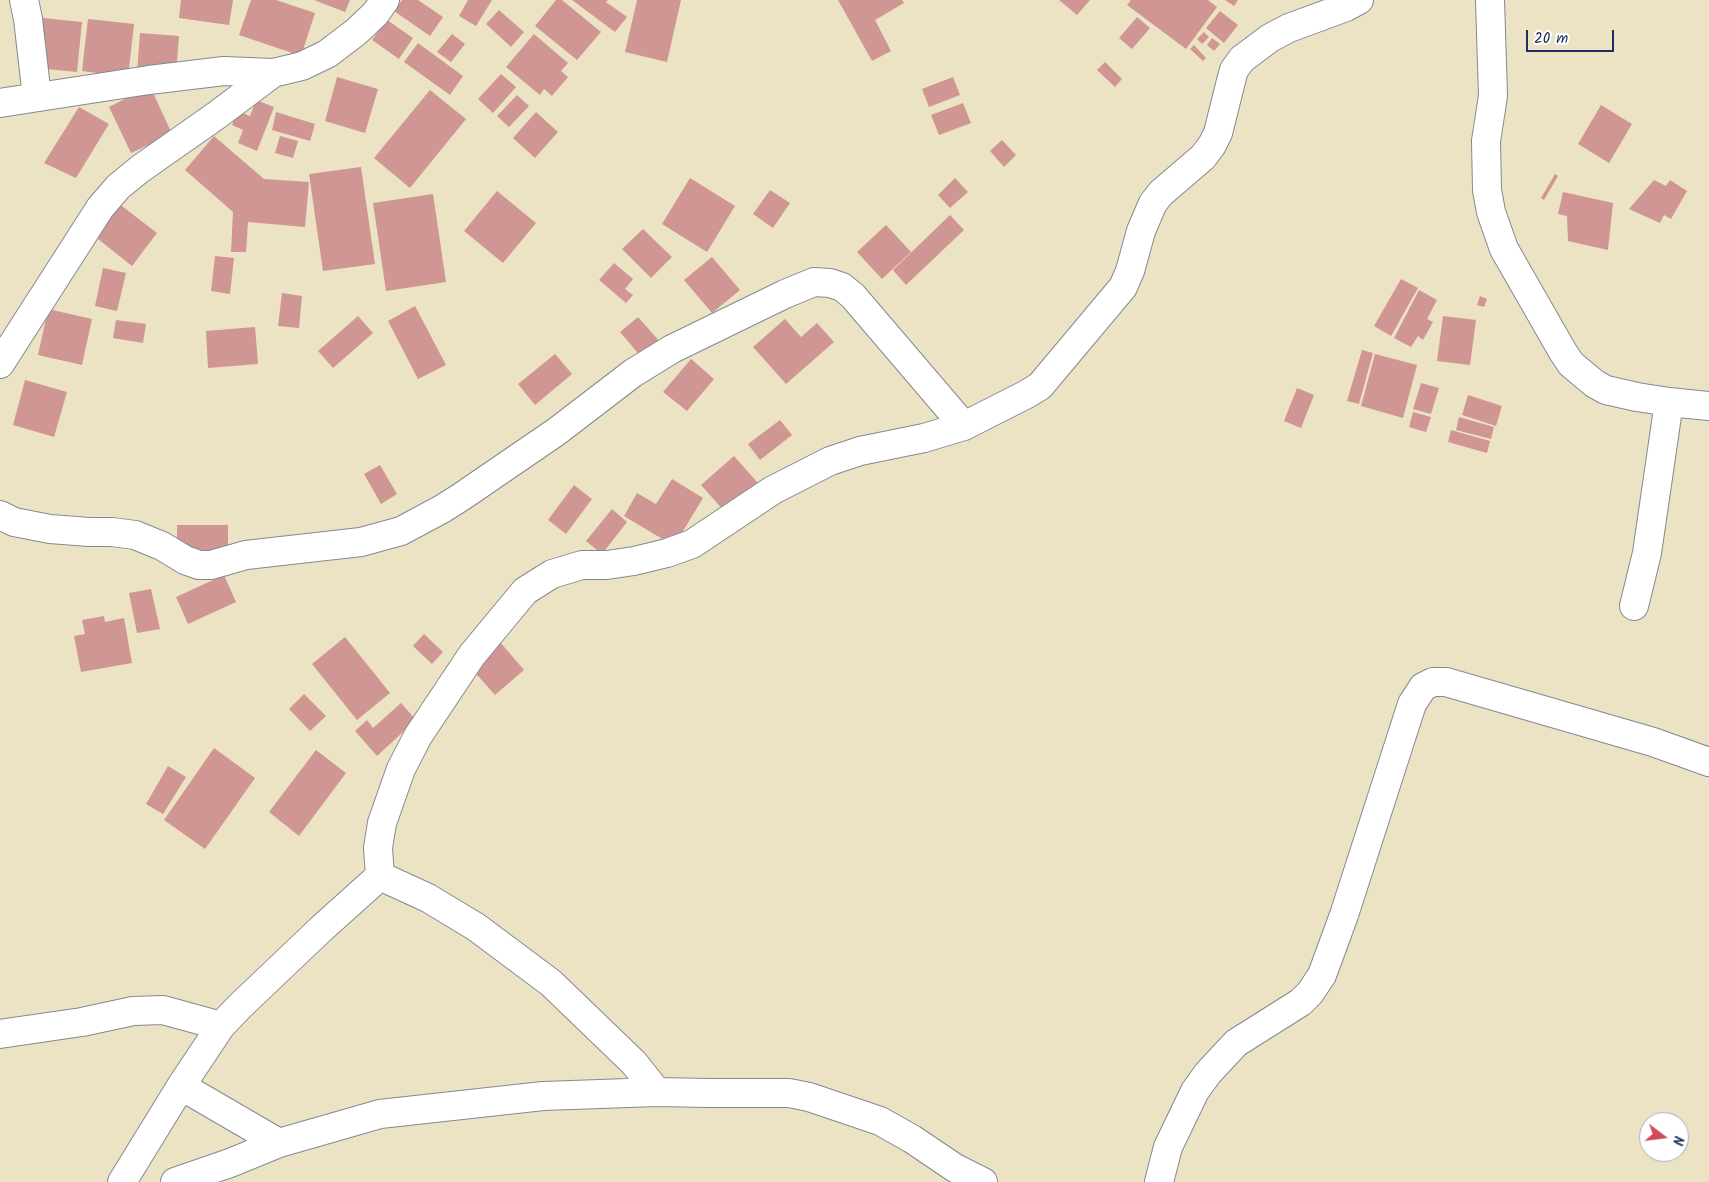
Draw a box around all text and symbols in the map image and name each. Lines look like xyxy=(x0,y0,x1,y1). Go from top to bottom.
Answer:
scale bar xyxy=(1529,20,1616,52)
text: 20 m xyxy=(1534,27,1568,51)
north arrow xyxy=(1639,1112,1689,1162)
text: N xyxy=(1666,1134,1689,1148)

